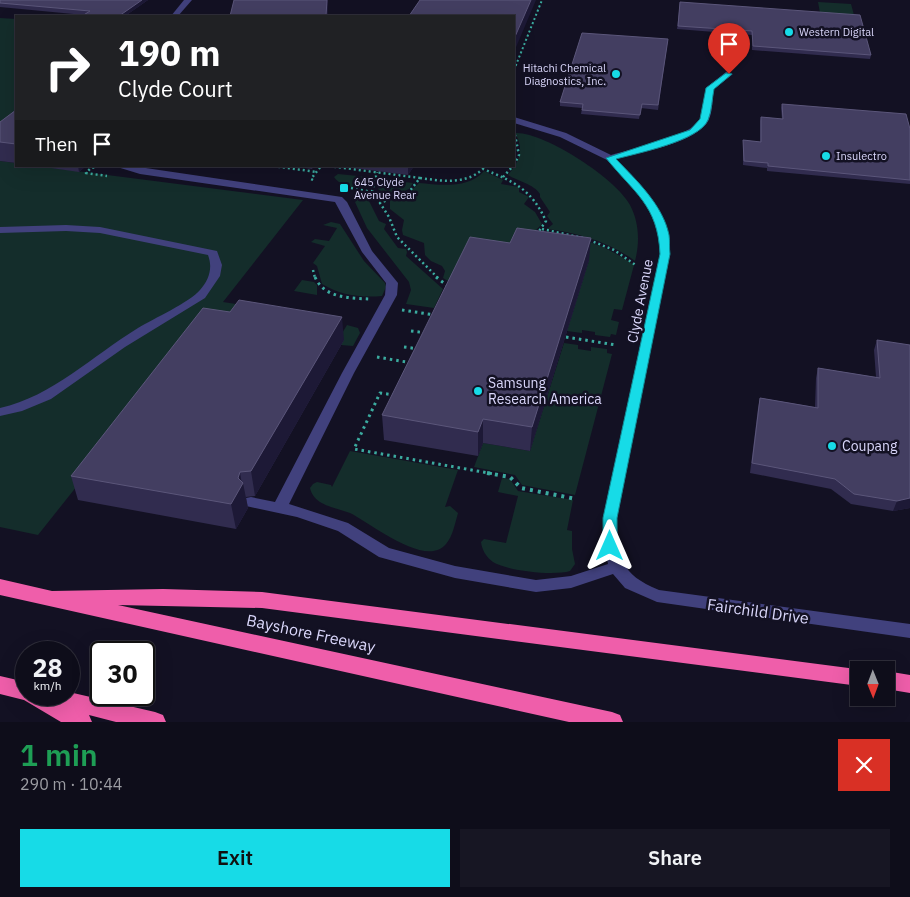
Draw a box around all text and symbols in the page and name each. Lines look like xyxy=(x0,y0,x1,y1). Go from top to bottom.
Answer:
pin xyxy=(708,23,750,74)
place label: Western Digital xyxy=(799,25,874,39)
marker: Western Digital xyxy=(783,26,795,38)
text: 190 m xyxy=(118,30,221,76)
icon: arrive xyxy=(715,30,743,58)
icon: right xyxy=(35,35,100,100)
place label: Hitachi Chemical Diagnostics, Inc. xyxy=(523,61,606,88)
marker: Hitachi Chemical Diagnostics, Inc. xyxy=(610,68,622,80)
text: Clyde Court xyxy=(118,74,233,103)
icon: arrive xyxy=(88,130,116,158)
text: Then xyxy=(35,132,78,156)
place label: Insulectro xyxy=(836,149,887,163)
marker: Insulectro xyxy=(820,150,832,162)
place label: 645 Clyde Avenue Rear xyxy=(354,175,416,202)
marker: 645 Clyde Avenue Rear xyxy=(338,182,350,194)
street label: Clyde Avenue xyxy=(623,257,657,345)
place label: Samsung Research America xyxy=(488,374,602,408)
marker: Samsung Research America xyxy=(472,385,484,397)
place label: Coupang xyxy=(842,437,898,455)
marker: Coupang xyxy=(826,440,838,452)
position arrow xyxy=(583,519,635,571)
street label: Fairchild Drive xyxy=(706,594,810,628)
street label: Bayshore Freeway xyxy=(245,610,377,656)
speed limit sign: 30 xyxy=(90,641,155,706)
text: 28 xyxy=(32,651,63,684)
north arrow xyxy=(850,661,895,706)
map controls xyxy=(850,661,895,706)
text: km/h xyxy=(33,678,62,693)
text: 1 min xyxy=(20,735,98,774)
button: close xyxy=(838,739,890,791)
text: 290 m · 10:44 xyxy=(20,774,122,794)
button: Exit xyxy=(20,829,450,887)
button: Share xyxy=(460,829,890,887)

